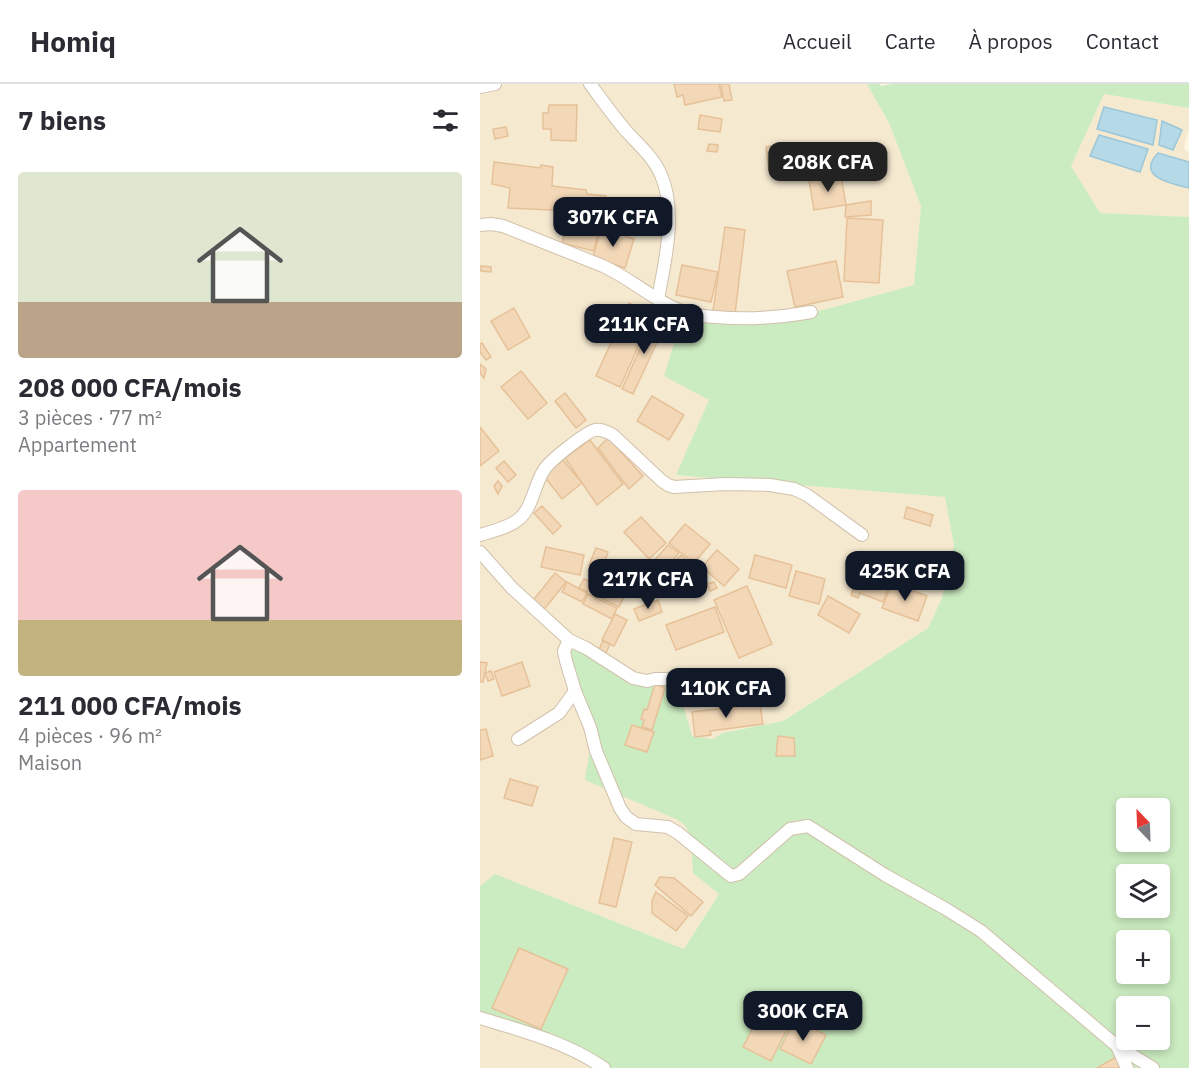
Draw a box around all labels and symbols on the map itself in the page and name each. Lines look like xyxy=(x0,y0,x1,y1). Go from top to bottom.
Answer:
pin: 208K CFA xyxy=(766,142,890,193)
pin: 307K CFA xyxy=(551,197,675,248)
pin: 211K CFA xyxy=(582,304,706,355)
pin: 425K CFA xyxy=(843,551,967,602)
pin: 217K CFA xyxy=(586,559,710,610)
pin: 110K CFA xyxy=(664,668,788,719)
north arrow xyxy=(1116,798,1170,852)
pin: 300K CFA xyxy=(741,991,865,1042)

